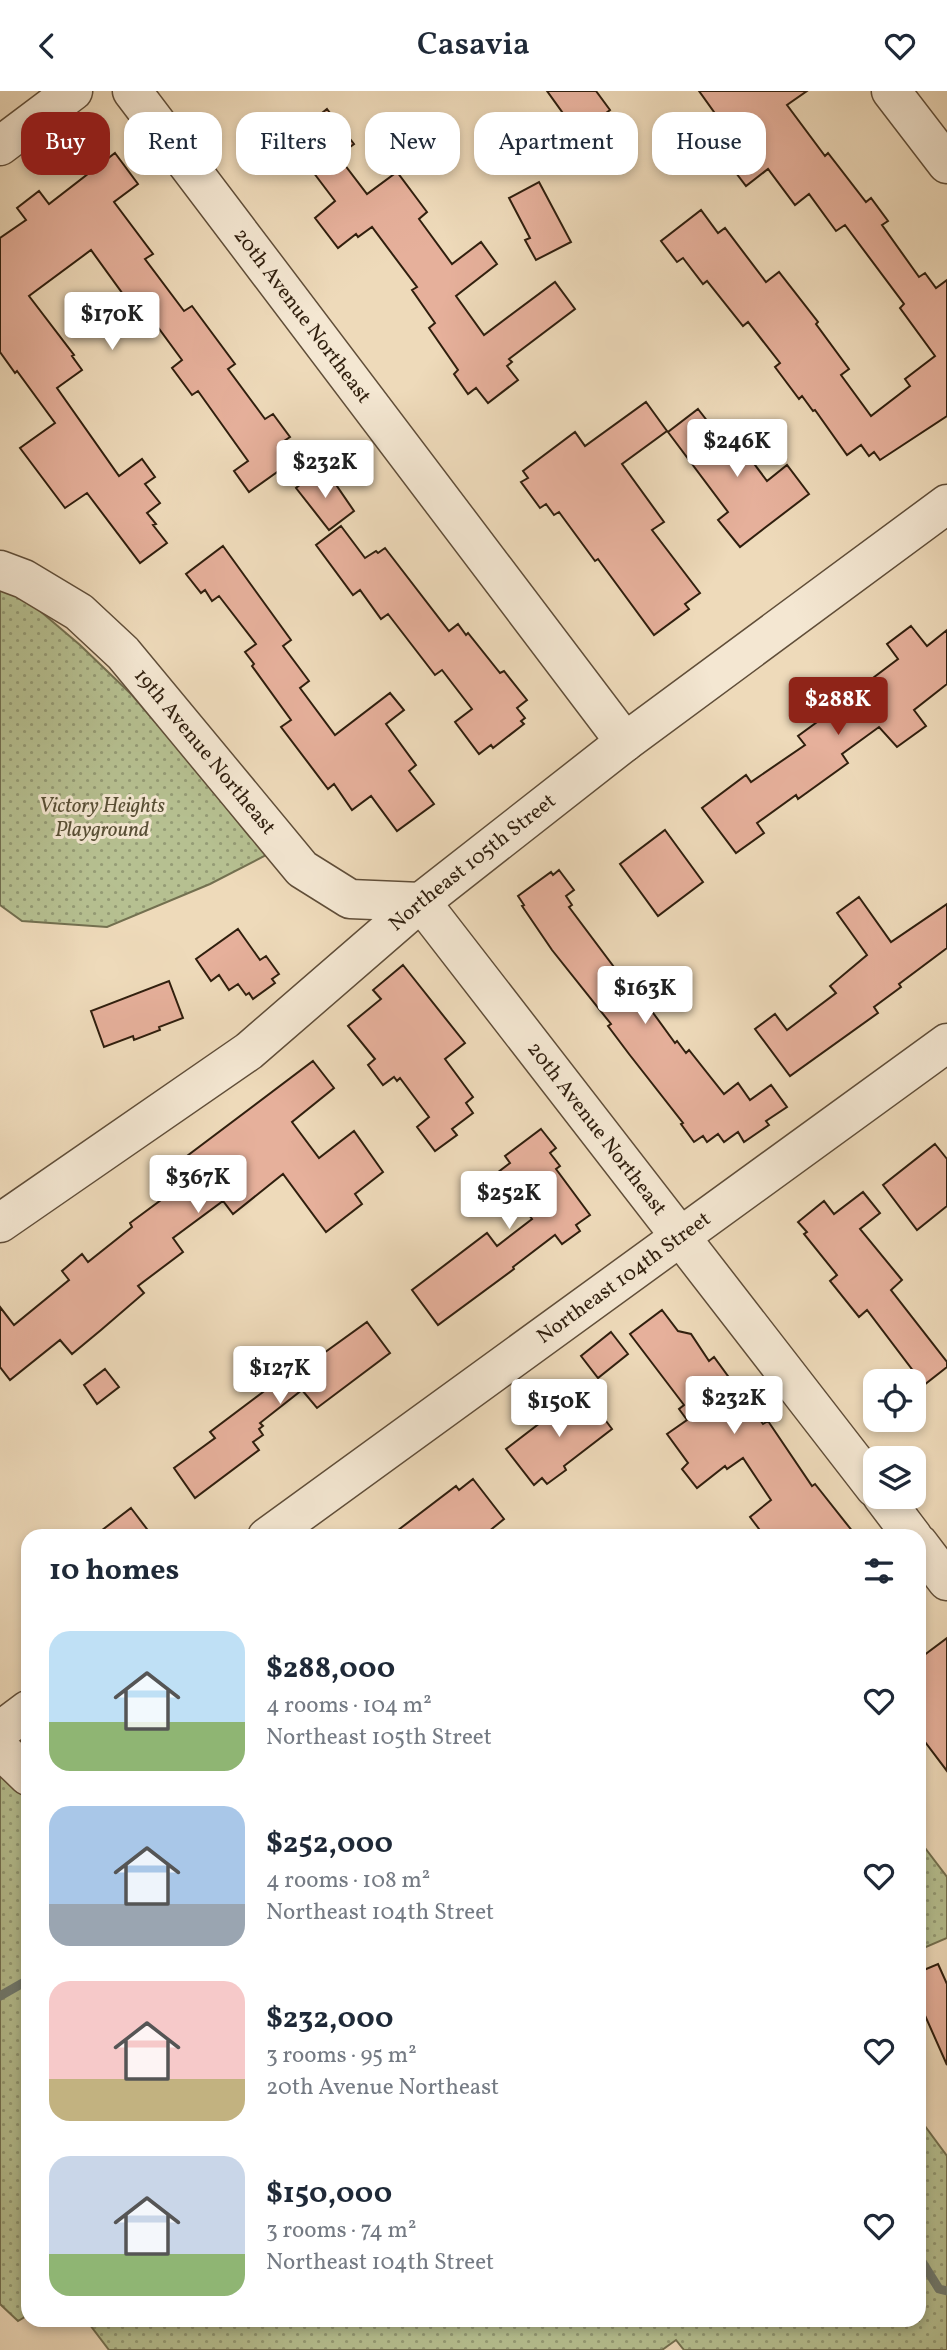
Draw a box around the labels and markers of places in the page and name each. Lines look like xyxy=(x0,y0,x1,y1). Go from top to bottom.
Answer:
pin: $170K xyxy=(63,293,161,352)
pin: $246K xyxy=(688,419,786,479)
pin: $232K xyxy=(276,441,374,500)
pin: $288K xyxy=(789,677,887,737)
pin: $163K xyxy=(596,967,694,1026)
pin: $367K xyxy=(149,1155,247,1215)
pin: $252K xyxy=(460,1171,558,1231)
pin: $127K xyxy=(231,1347,329,1406)
pin: $232K xyxy=(685,1377,783,1436)
pin: $150K xyxy=(510,1379,608,1439)

